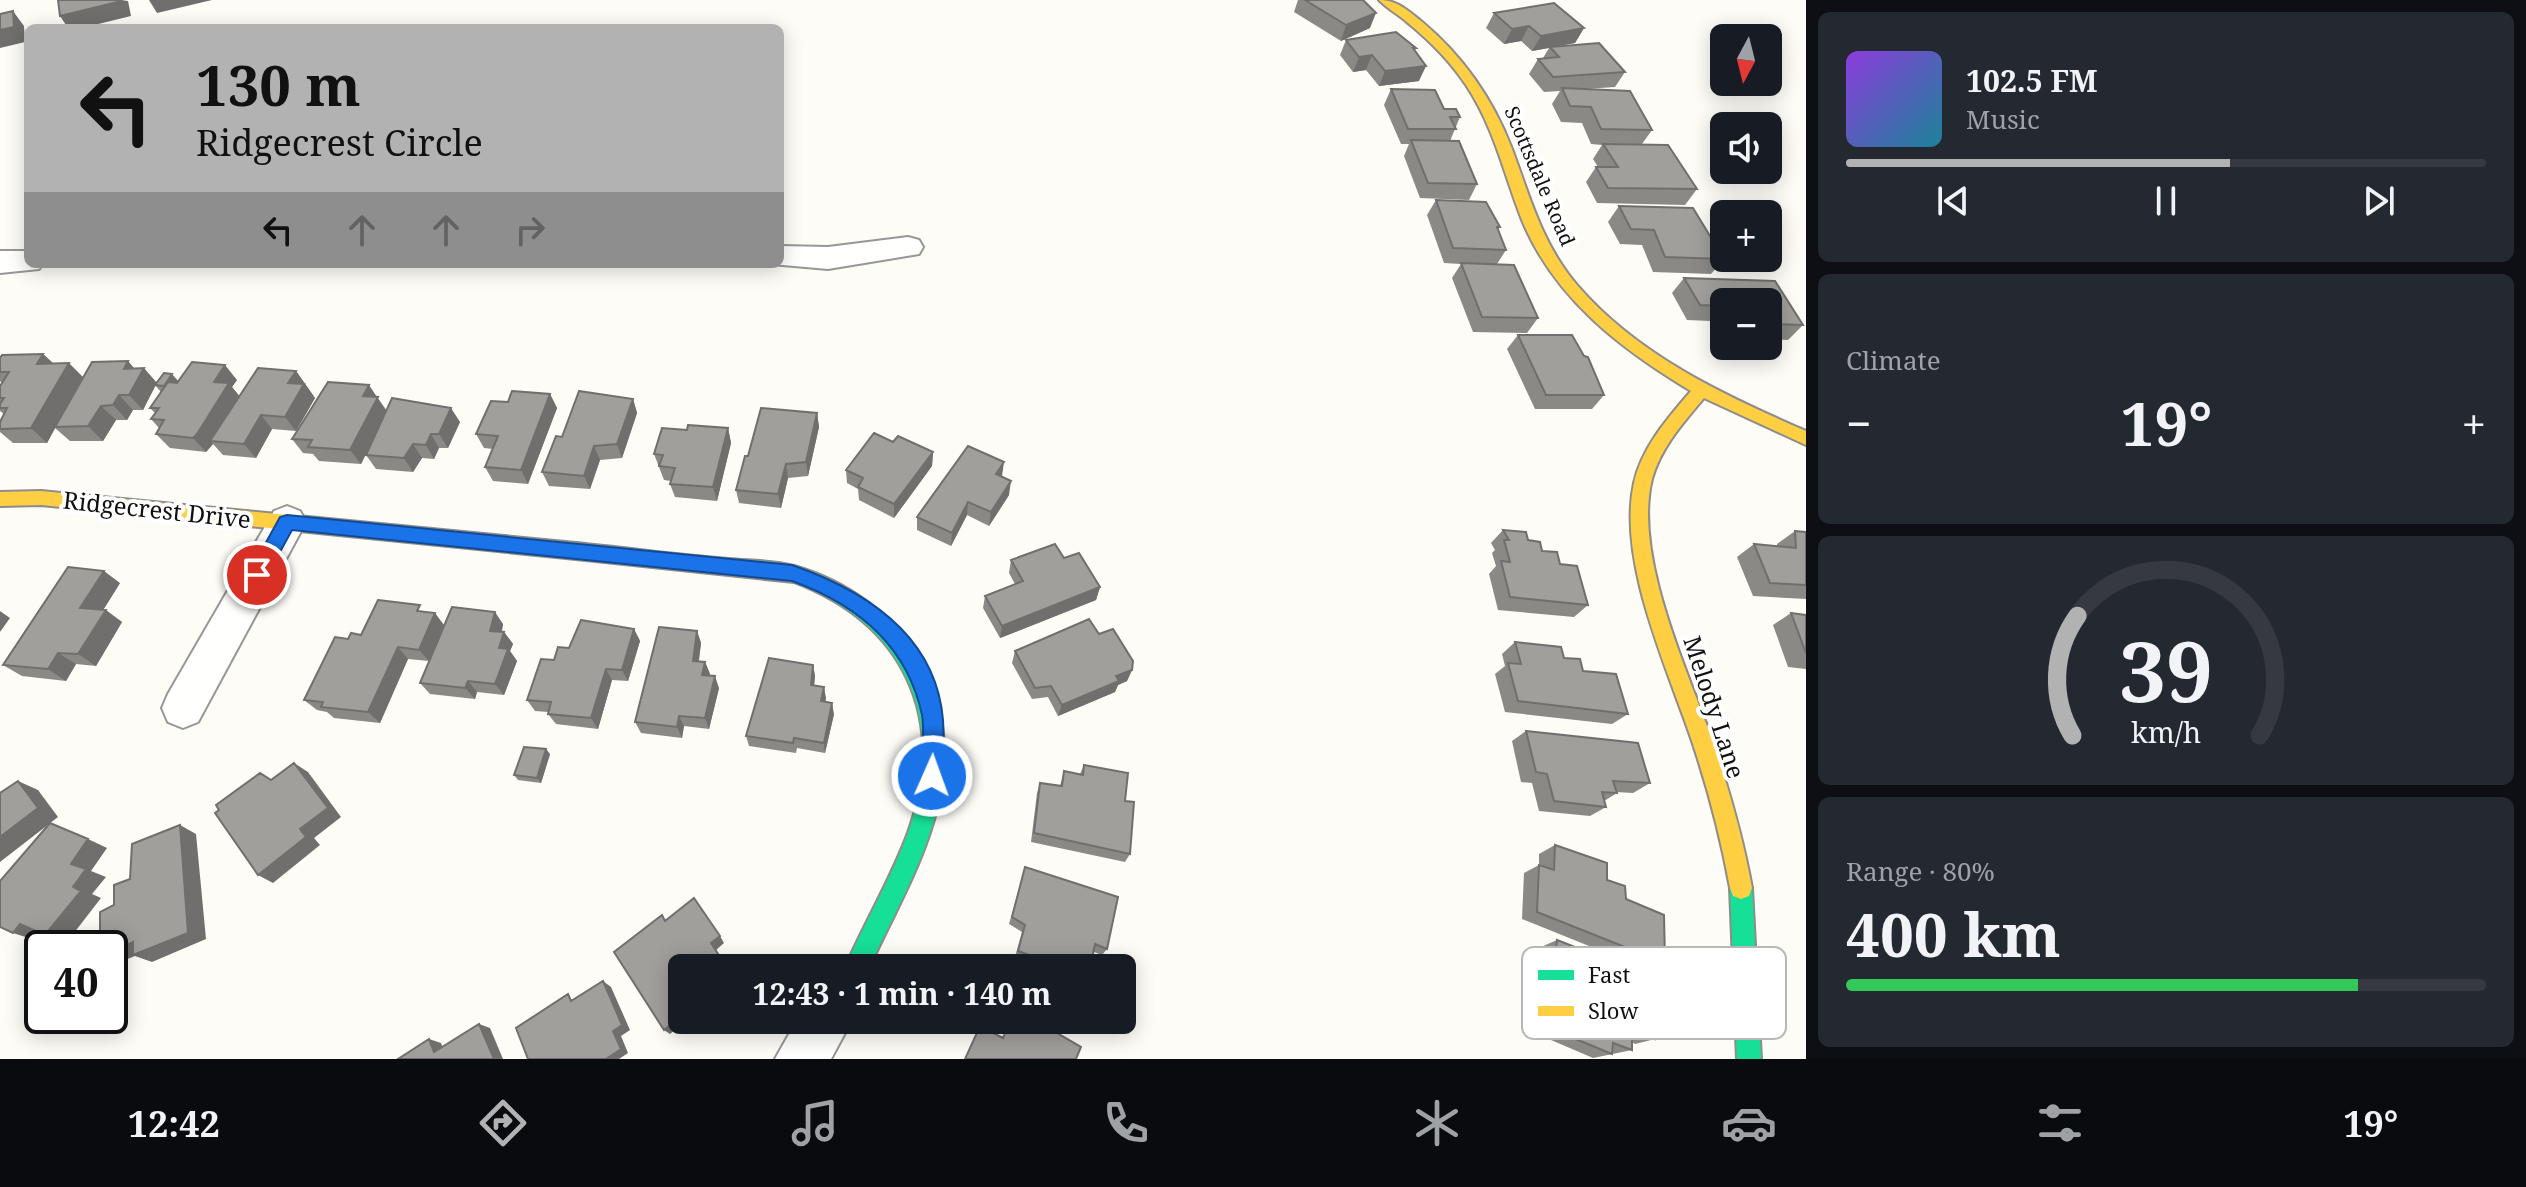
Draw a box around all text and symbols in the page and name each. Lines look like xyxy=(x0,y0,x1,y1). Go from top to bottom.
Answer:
north arrow xyxy=(1710,24,1782,96)
map controls xyxy=(1710,24,1782,360)
text: 130 m xyxy=(196,46,361,122)
icon: left xyxy=(64,56,168,160)
text: 102.5 FM xyxy=(1966,60,2098,101)
text: Music xyxy=(1966,101,2040,137)
street label: Scottsdale Road xyxy=(1498,102,1582,250)
button: sound xyxy=(1710,112,1782,184)
text: Ridgecrest Circle xyxy=(196,118,483,167)
icon: previous xyxy=(1931,179,1975,223)
icon: pause xyxy=(2144,179,2188,223)
icon: next xyxy=(2357,179,2401,223)
button: + xyxy=(1710,200,1782,272)
icon: left xyxy=(256,208,300,252)
icon: ahead xyxy=(340,208,384,252)
icon: ahead xyxy=(424,208,468,252)
icon: right xyxy=(508,208,552,252)
button: − xyxy=(1710,288,1782,360)
text: Climate xyxy=(1846,342,1941,378)
text: 19° xyxy=(2121,382,2212,464)
text: − xyxy=(1846,393,1871,453)
text: + xyxy=(2461,393,2486,453)
street label: Ridgecrest Drive xyxy=(62,483,252,535)
pin xyxy=(223,541,291,609)
icon: arrive xyxy=(235,553,279,597)
text: 39 xyxy=(2119,613,2213,726)
street label: Melody Lane xyxy=(1676,632,1754,782)
text: km/h xyxy=(2131,713,2201,752)
position arrow xyxy=(890,734,974,818)
text: Range · 80% xyxy=(1846,853,1995,889)
text: 400 km xyxy=(1846,893,2061,975)
speed limit sign: 40 xyxy=(24,930,128,1034)
legend xyxy=(1522,947,1786,1039)
text: Fast xyxy=(1588,959,1630,989)
text: 12:43 · 1 min · 140 m xyxy=(753,973,1051,1014)
text: Slow xyxy=(1588,995,1638,1025)
icon: directions xyxy=(475,1095,531,1151)
icon: music xyxy=(787,1095,843,1151)
icon: phone xyxy=(1098,1095,1154,1151)
icon: climate xyxy=(1409,1095,1465,1151)
icon: car xyxy=(1721,1095,1777,1151)
icon: filters xyxy=(2032,1095,2088,1151)
text: 12:42 xyxy=(128,1099,220,1148)
text: 19° xyxy=(2343,1099,2398,1148)

